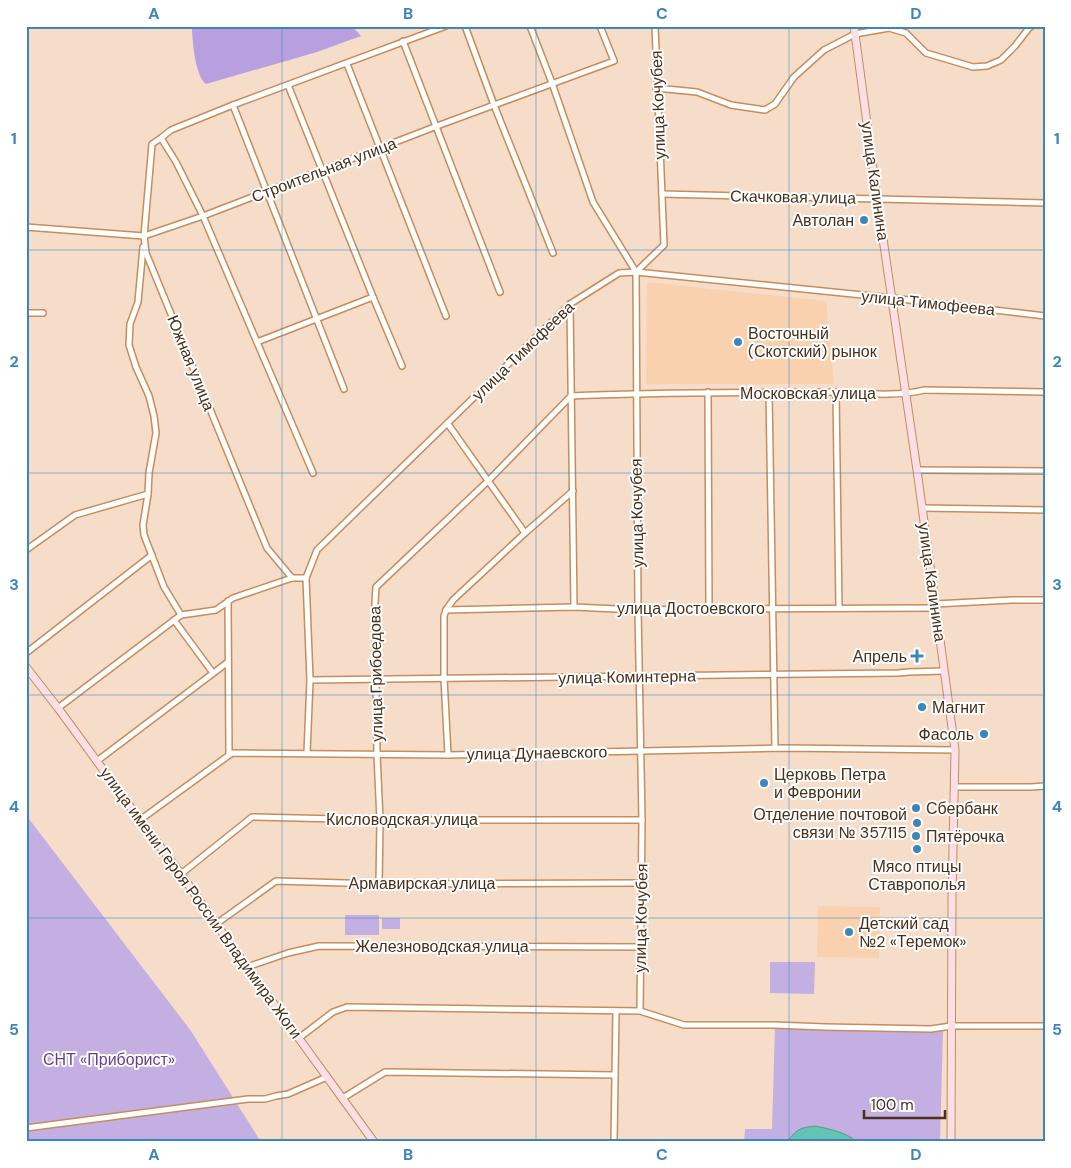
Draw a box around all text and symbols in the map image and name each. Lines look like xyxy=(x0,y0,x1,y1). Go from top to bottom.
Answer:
text: A xyxy=(148,3,160,24)
text: B xyxy=(403,3,413,24)
text: C xyxy=(656,3,668,24)
text: D xyxy=(910,3,922,24)
street label: улица Кочубея xyxy=(646,50,670,160)
street label: улица Калинина xyxy=(856,120,894,242)
text: 1 xyxy=(11,128,17,149)
text: 1 xyxy=(1054,128,1060,149)
street label: Строительная улица xyxy=(249,133,399,207)
street label: Скачковая улица xyxy=(730,185,856,209)
place label: Автолан xyxy=(792,210,854,231)
marker: Автолан xyxy=(858,214,870,226)
street label: улица Тимофеева xyxy=(860,286,996,320)
street label: улица Тимофеева xyxy=(467,297,579,405)
street label: Южная улица xyxy=(162,312,220,414)
place label: Восточный (Скотский) рынок xyxy=(748,323,878,362)
marker: Восточный (Скотский) рынок xyxy=(732,336,744,348)
text: 2 xyxy=(9,351,19,372)
text: 2 xyxy=(1052,351,1062,372)
street label: Московская улица xyxy=(740,383,876,404)
street label: улица Кочубея xyxy=(626,458,648,568)
street label: улица Калинина xyxy=(913,521,951,643)
text: 3 xyxy=(9,574,19,595)
text: 3 xyxy=(1052,574,1062,595)
street label: улица Достоевского xyxy=(617,598,765,619)
street label: улица Грибоедова xyxy=(364,606,388,742)
place label: Апрель xyxy=(853,646,907,667)
marker: Апрель xyxy=(911,650,923,662)
street label: улица Коминтерна xyxy=(558,665,696,689)
place label: Магнит xyxy=(932,697,986,718)
marker: Магнит xyxy=(916,701,928,713)
place label: Фасоль xyxy=(919,724,974,745)
marker: Фасоль xyxy=(978,728,990,740)
street label: улица Дунаевского xyxy=(466,741,608,765)
street label: улица имени Героя России Владимира Жоги xyxy=(95,763,307,1043)
place label: Церковь Петра и Февронии xyxy=(774,764,886,803)
marker: Церковь Петра и Февронии xyxy=(758,777,770,789)
text: 4 xyxy=(9,796,19,817)
text: 4 xyxy=(1052,796,1062,817)
place label: Сбербанк xyxy=(926,798,999,819)
marker: Сбербанк xyxy=(910,802,922,814)
place label: Отделение почтовой связи № 357115 xyxy=(753,804,907,843)
street label: Кисловодская улица xyxy=(326,809,478,830)
marker: Отделение почтовой связи № 357115 xyxy=(911,817,923,829)
place label: Пятёрочка xyxy=(926,826,1005,847)
marker: Пятёрочка xyxy=(910,830,922,842)
marker: Мясо птицы Ставрополья xyxy=(911,843,923,855)
place label: Мясо птицы Ставрополья xyxy=(868,856,966,895)
street label: улица Кочубея xyxy=(630,863,652,973)
street label: Армавирская улица xyxy=(349,873,496,894)
place label: Детский сад №2 «Теремок» xyxy=(859,913,967,952)
marker: Детский сад №2 «Теремок» xyxy=(843,926,855,938)
street label: Железноводская улица xyxy=(355,936,529,957)
text: 5 xyxy=(9,1019,19,1040)
text: 5 xyxy=(1052,1019,1062,1040)
park label: СНТ «Приборист» xyxy=(43,1049,175,1070)
scale bar xyxy=(864,1088,945,1120)
text: 100 m xyxy=(871,1095,914,1115)
text: A xyxy=(148,1144,160,1165)
text: B xyxy=(403,1144,413,1165)
text: C xyxy=(656,1144,668,1165)
text: D xyxy=(910,1144,922,1165)

